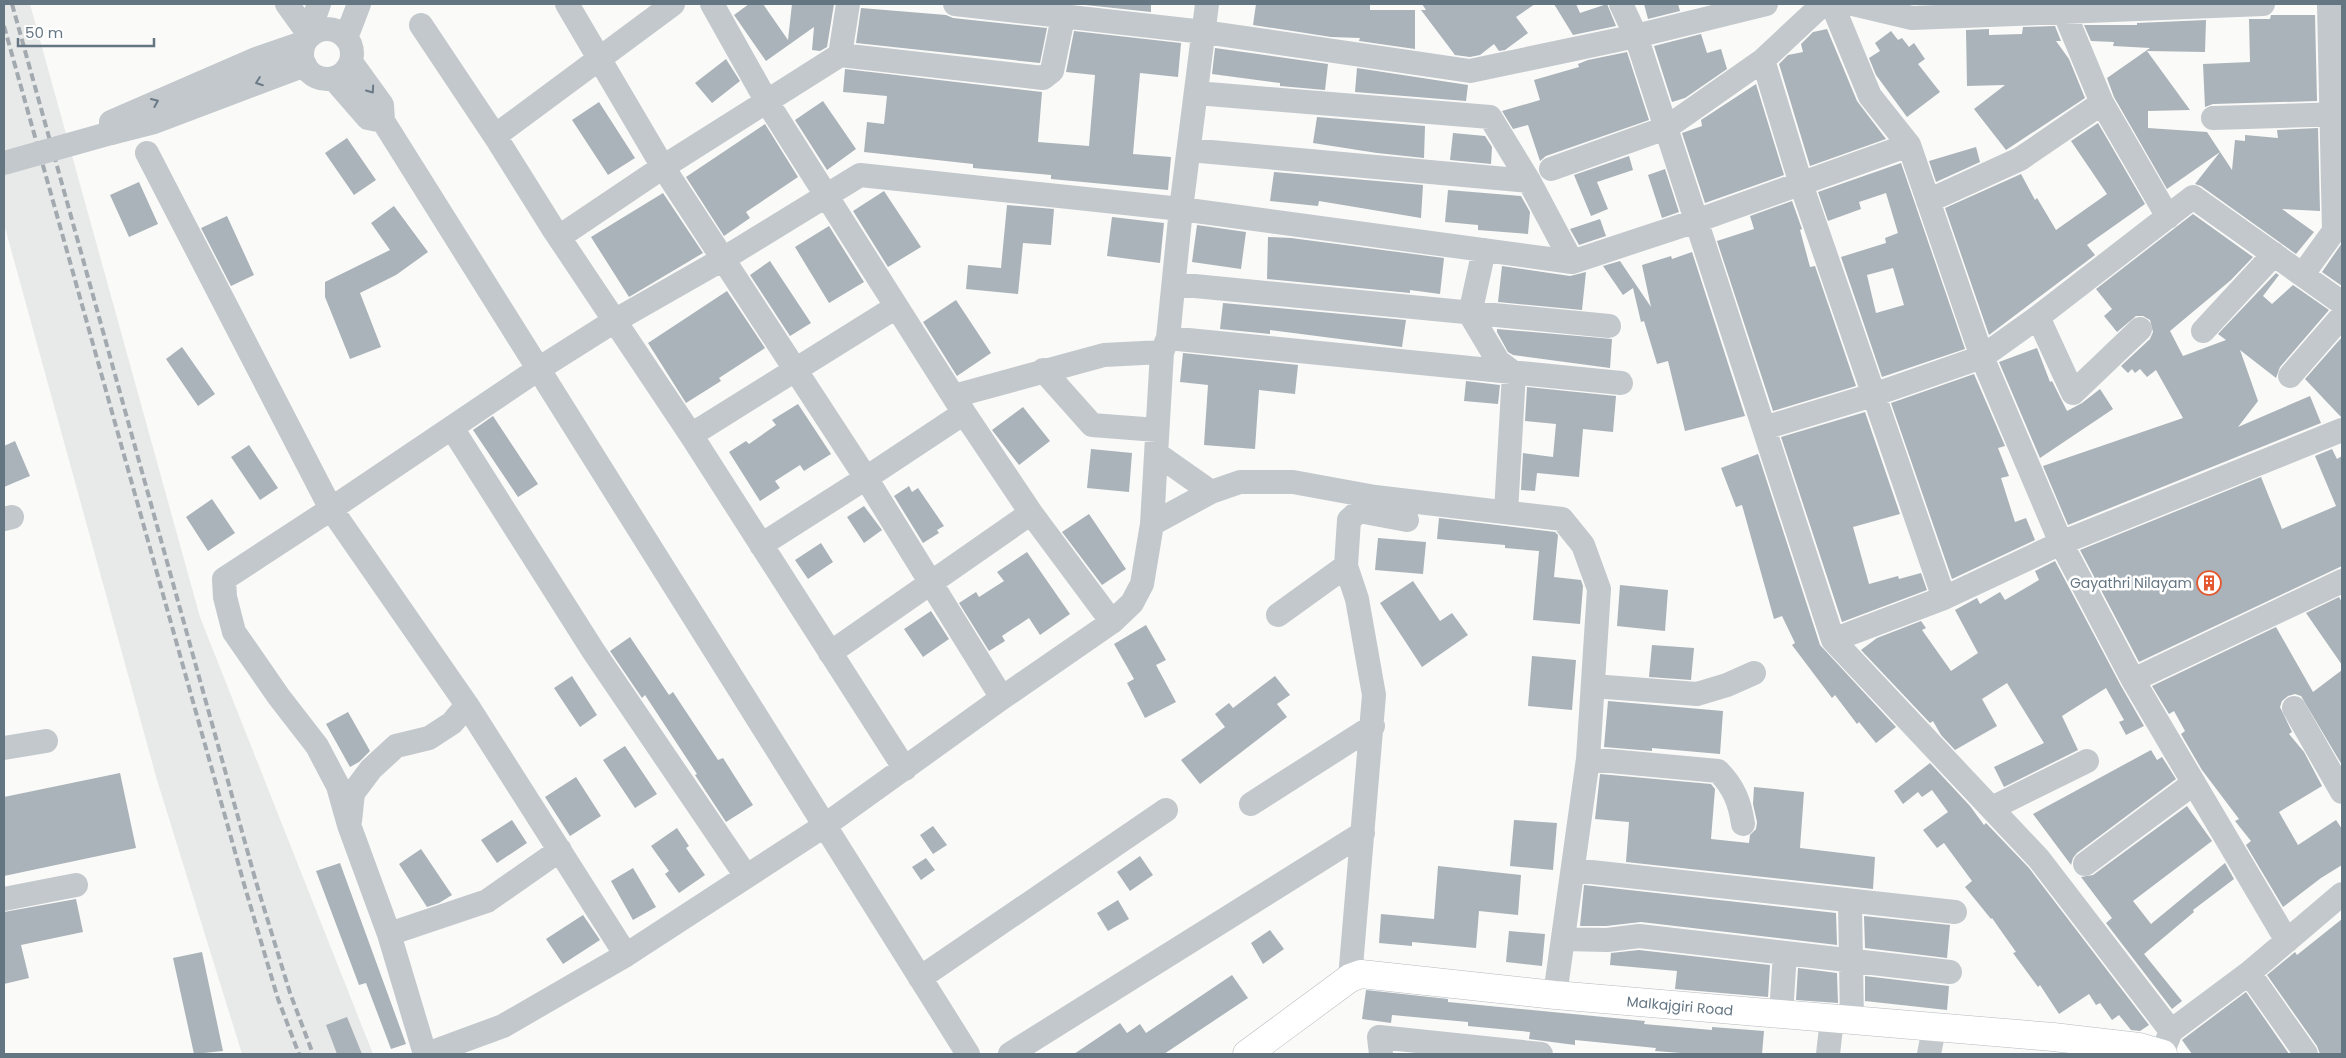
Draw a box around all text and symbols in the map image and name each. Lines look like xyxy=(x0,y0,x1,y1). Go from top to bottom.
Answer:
scale bar xyxy=(18,15,154,47)
text: 50 m xyxy=(25,22,63,43)
one-way arrow xyxy=(255,76,264,86)
one-way arrow xyxy=(365,84,374,94)
one-way arrow xyxy=(150,97,159,108)
building icon: Gayathri Nilayam xyxy=(2196,570,2222,596)
place label: Gayathri Nilayam xyxy=(2070,573,2192,593)
street label: Malkajgiri Road xyxy=(1626,991,1734,1021)

